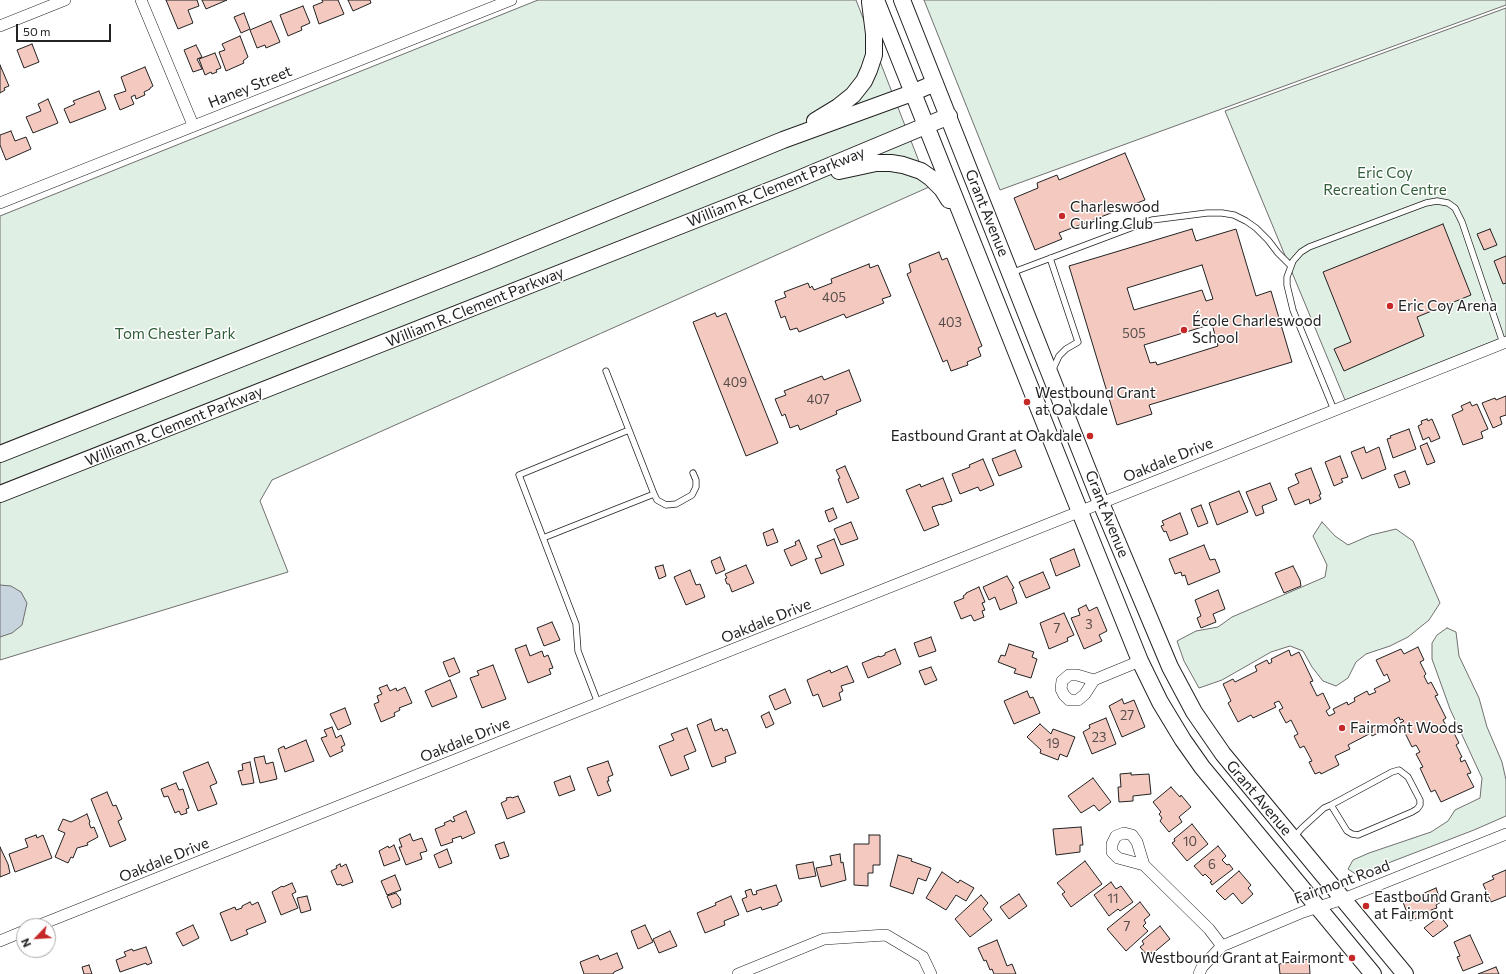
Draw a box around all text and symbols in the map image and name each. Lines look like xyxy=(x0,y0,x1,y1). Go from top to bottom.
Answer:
scale bar xyxy=(18,16,113,42)
text: 50 m xyxy=(23,24,51,38)
street label: Haney Street xyxy=(206,62,294,112)
street label: William R. Clement Parkway xyxy=(684,143,868,231)
park label: Eric Coy Recreation Centre xyxy=(1323,164,1447,199)
street label: Grant Avenue xyxy=(961,167,1013,259)
place label: Charleswood Curling Club xyxy=(1070,198,1159,233)
marker: Charleswood Curling Club xyxy=(1057,211,1067,221)
street label: William R. Clement Parkway xyxy=(383,263,567,351)
house number: 405 xyxy=(822,290,846,306)
place label: Eric Coy Arena xyxy=(1398,297,1497,315)
marker: Eric Coy Arena xyxy=(1385,301,1395,311)
place label: École Charleswood School xyxy=(1192,312,1321,347)
house number: 403 xyxy=(938,315,962,331)
park label: Tom Chester Park xyxy=(114,325,236,343)
marker: École Charleswood School xyxy=(1179,325,1189,335)
house number: 505 xyxy=(1122,326,1146,342)
house number: 409 xyxy=(723,375,747,391)
street label: William R. Clement Parkway xyxy=(82,382,266,470)
place label: Westbound Grant at Oakdale xyxy=(1035,384,1156,419)
house number: 407 xyxy=(806,392,830,408)
marker: Westbound Grant at Oakdale xyxy=(1022,397,1032,407)
place label: Eastbound Grant at Oakdale xyxy=(891,427,1082,445)
marker: Eastbound Grant at Oakdale xyxy=(1085,431,1095,441)
street label: Oakdale Drive xyxy=(1120,434,1216,486)
street label: Grant Avenue xyxy=(1081,468,1133,560)
street label: Oakdale Drive xyxy=(718,595,814,647)
house number: 3 xyxy=(1085,617,1093,633)
house number: 7 xyxy=(1054,621,1060,637)
house number: 27 xyxy=(1120,708,1134,724)
street label: Oakdale Drive xyxy=(417,714,513,766)
place label: Fairmont Woods xyxy=(1350,719,1463,737)
marker: Fairmont Woods xyxy=(1337,723,1347,733)
house number: 23 xyxy=(1092,730,1106,746)
house number: 19 xyxy=(1046,736,1060,752)
street label: Grant Avenue xyxy=(1222,757,1296,839)
street label: Oakdale Drive xyxy=(116,834,212,886)
house number: 10 xyxy=(1183,834,1197,850)
street label: Fairmont Road xyxy=(1292,856,1392,908)
house number: 6 xyxy=(1208,857,1216,873)
place label: Eastbound Grant at Fairmont xyxy=(1374,888,1489,923)
house number: 11 xyxy=(1107,891,1119,907)
marker: Eastbound Grant at Fairmont xyxy=(1361,901,1371,911)
north arrow xyxy=(16,918,56,958)
house number: 7 xyxy=(1124,919,1130,935)
text: N xyxy=(18,936,33,949)
place label: Westbound Grant at Fairmont xyxy=(1141,949,1344,967)
marker: Westbound Grant at Fairmont xyxy=(1347,953,1357,963)

